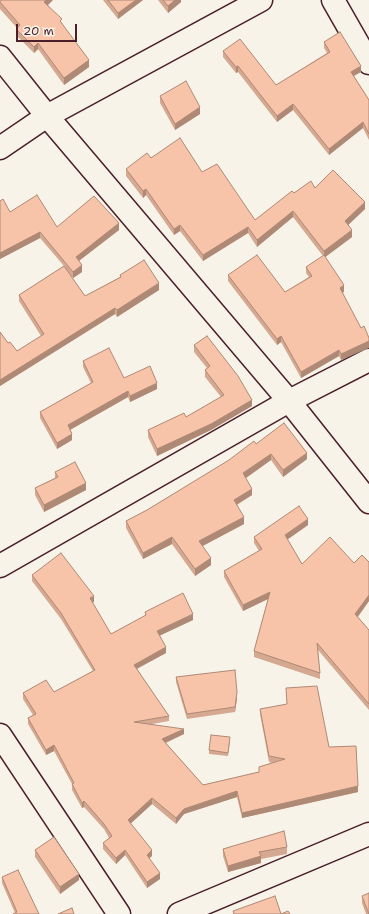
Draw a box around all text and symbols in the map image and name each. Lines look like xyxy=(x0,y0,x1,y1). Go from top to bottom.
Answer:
scale bar xyxy=(18,16,79,42)
text: 20 m xyxy=(23,23,54,39)

